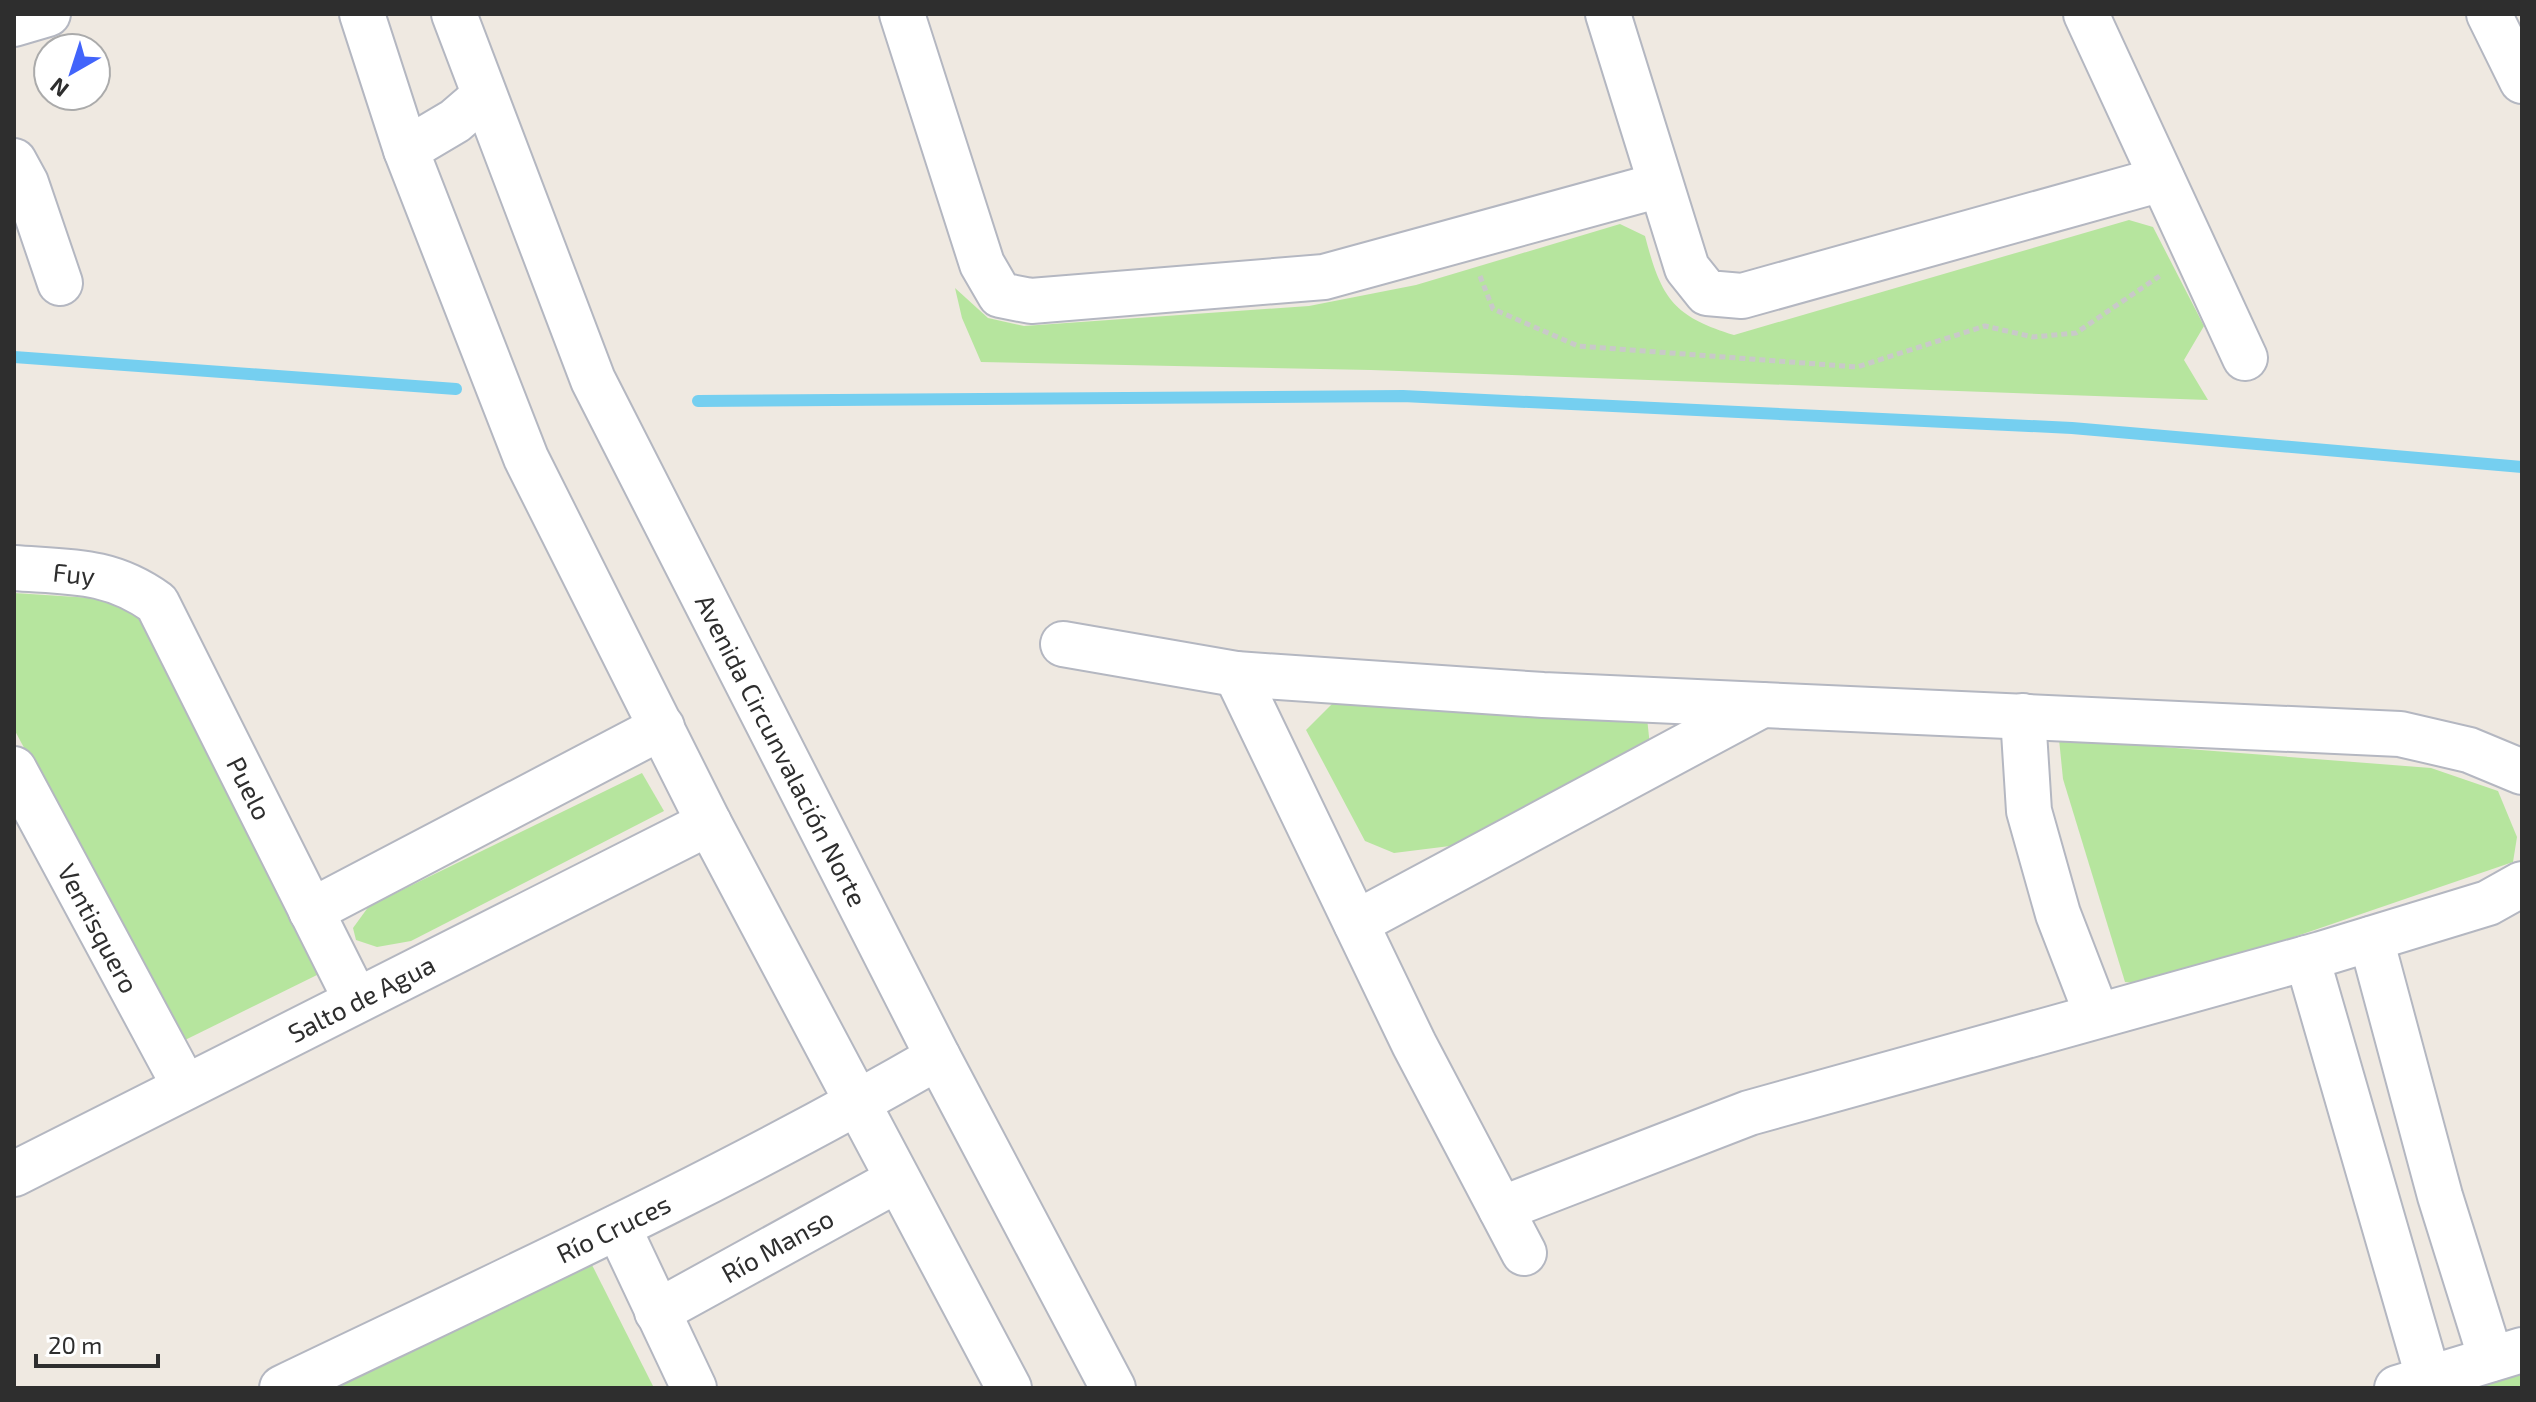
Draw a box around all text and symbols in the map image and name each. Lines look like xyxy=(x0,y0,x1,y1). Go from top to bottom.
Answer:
north arrow xyxy=(32,32,112,112)
text: N xyxy=(44,73,73,103)
street label: Fuy xyxy=(51,555,97,591)
street label: Avenida Circunvalación Norte xyxy=(690,589,874,911)
street label: Puelo xyxy=(221,751,279,825)
street label: Ventisquero xyxy=(52,858,146,998)
street label: Salto de Agua xyxy=(282,948,440,1048)
street label: Río Cruces xyxy=(551,1187,675,1269)
street label: Río Manso xyxy=(716,1202,838,1288)
scale bar xyxy=(36,1318,158,1368)
text: 20 m xyxy=(48,1330,102,1359)

